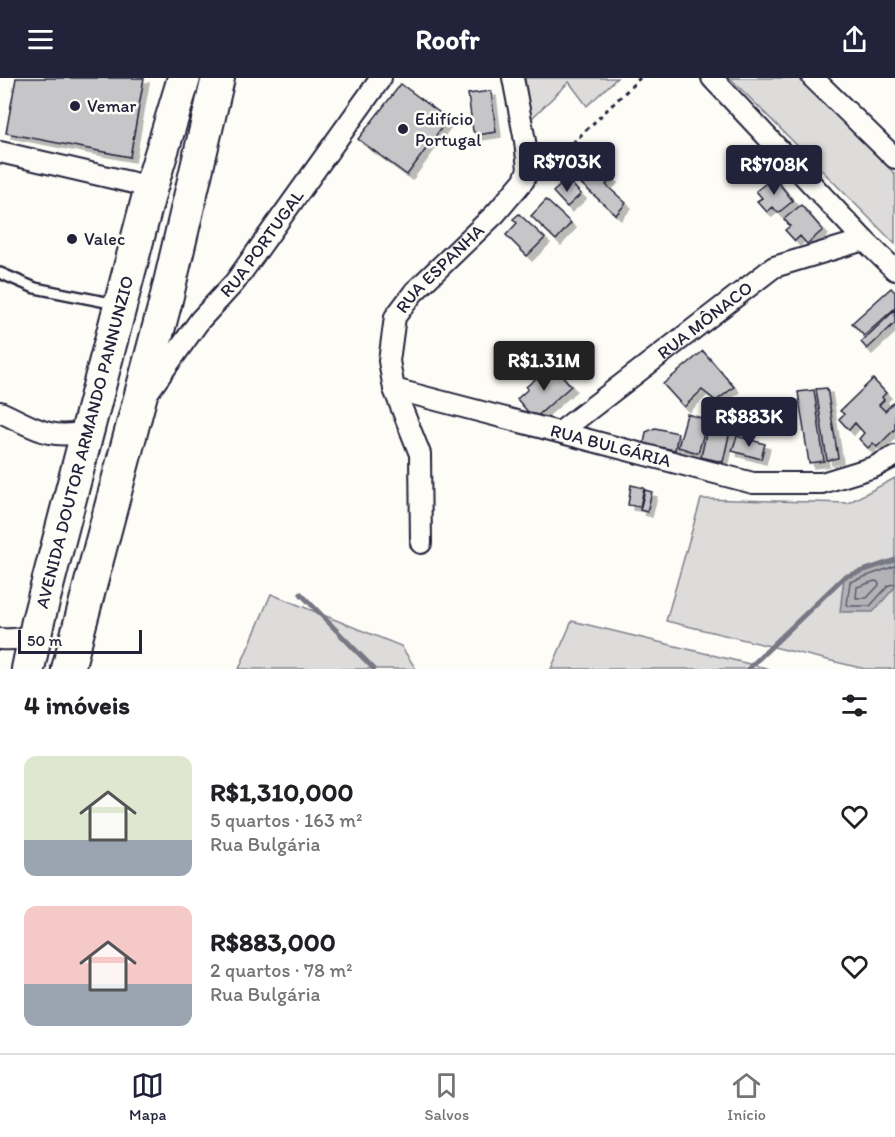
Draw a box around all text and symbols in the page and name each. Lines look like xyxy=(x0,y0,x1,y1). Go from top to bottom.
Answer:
icon: menu xyxy=(24,23,57,56)
text: Roofr xyxy=(415,23,480,56)
icon: share xyxy=(838,23,871,56)
place label: Vemar xyxy=(87,95,136,117)
marker: Vemar xyxy=(68,99,82,113)
place label: Edifício Portugal xyxy=(415,108,481,151)
marker: Edifício Portugal xyxy=(396,122,410,136)
pin: R$703K xyxy=(518,142,616,193)
pin: R$708K xyxy=(725,145,823,196)
text: R$703K xyxy=(533,149,601,173)
text: R$708K xyxy=(740,152,808,176)
street label: RUA PORTUGAL xyxy=(215,185,308,302)
street label: RUA ESPANHA xyxy=(391,219,489,317)
place label: Valec xyxy=(84,228,125,250)
marker: Valec xyxy=(65,232,79,246)
street label: AVENIDA DOUTOR ARMANDO PANNUNZIO xyxy=(31,273,138,611)
street label: RUA MÔNACO xyxy=(653,277,757,364)
pin: R$1.31M xyxy=(489,341,599,392)
text: R$1.31M xyxy=(508,348,580,372)
pin: R$883K xyxy=(700,397,798,448)
text: R$883K xyxy=(715,404,783,428)
street label: RUA BULGÁRIA xyxy=(548,419,674,472)
scale bar xyxy=(18,627,142,654)
text: 50 m xyxy=(27,631,62,650)
text: 4 imóveis xyxy=(24,689,130,721)
icon: filters xyxy=(838,689,871,722)
text: R$1,310,000 xyxy=(210,776,354,808)
icon: home xyxy=(72,780,144,852)
icon: heart xyxy=(838,800,871,833)
text: 5 quartos · 163 m² xyxy=(210,808,362,832)
text: Rua Bulgária xyxy=(210,832,320,856)
text: R$883,000 xyxy=(210,926,336,958)
icon: home xyxy=(72,930,144,1002)
icon: heart xyxy=(838,950,871,983)
text: 2 quartos · 78 m² xyxy=(210,958,353,982)
text: Rua Bulgária xyxy=(210,982,320,1006)
tab: Mapa xyxy=(129,1069,166,1124)
tab: Salvos xyxy=(425,1069,469,1124)
tab: Início xyxy=(727,1069,766,1124)

